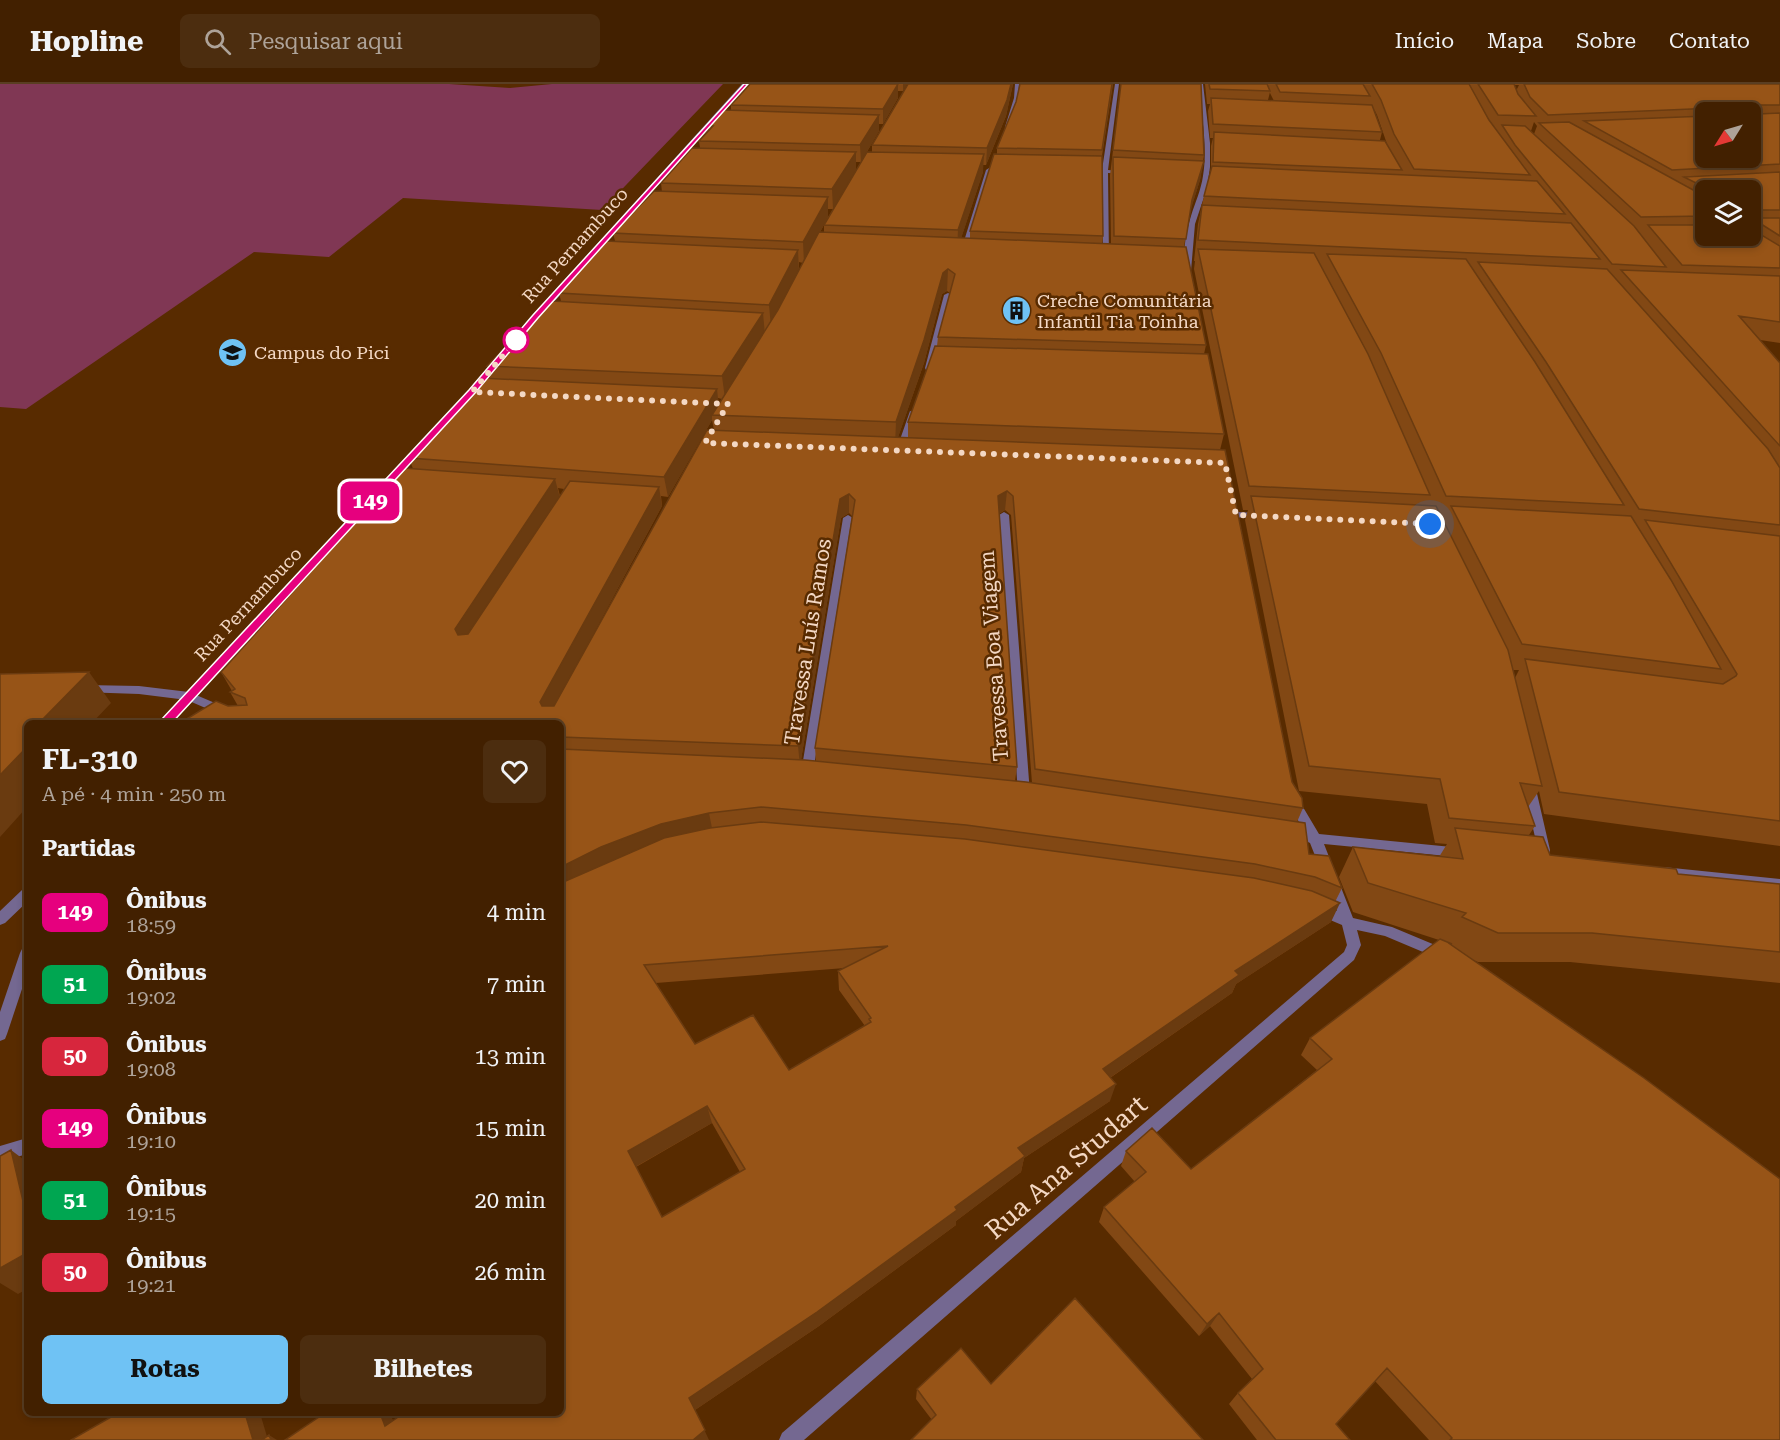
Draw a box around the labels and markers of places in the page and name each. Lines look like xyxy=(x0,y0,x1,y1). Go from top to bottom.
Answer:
place label: Creche Comunitária Infantil Tia Toinha xyxy=(1037,290,1212,332)
building icon: Creche Comunitária Infantil Tia Toinha xyxy=(1000,294,1032,326)
unlabelled marker xyxy=(503,327,529,353)
school or university icon: Campus do Pici xyxy=(217,336,249,368)
place label: Campus do Pici xyxy=(254,342,390,363)

